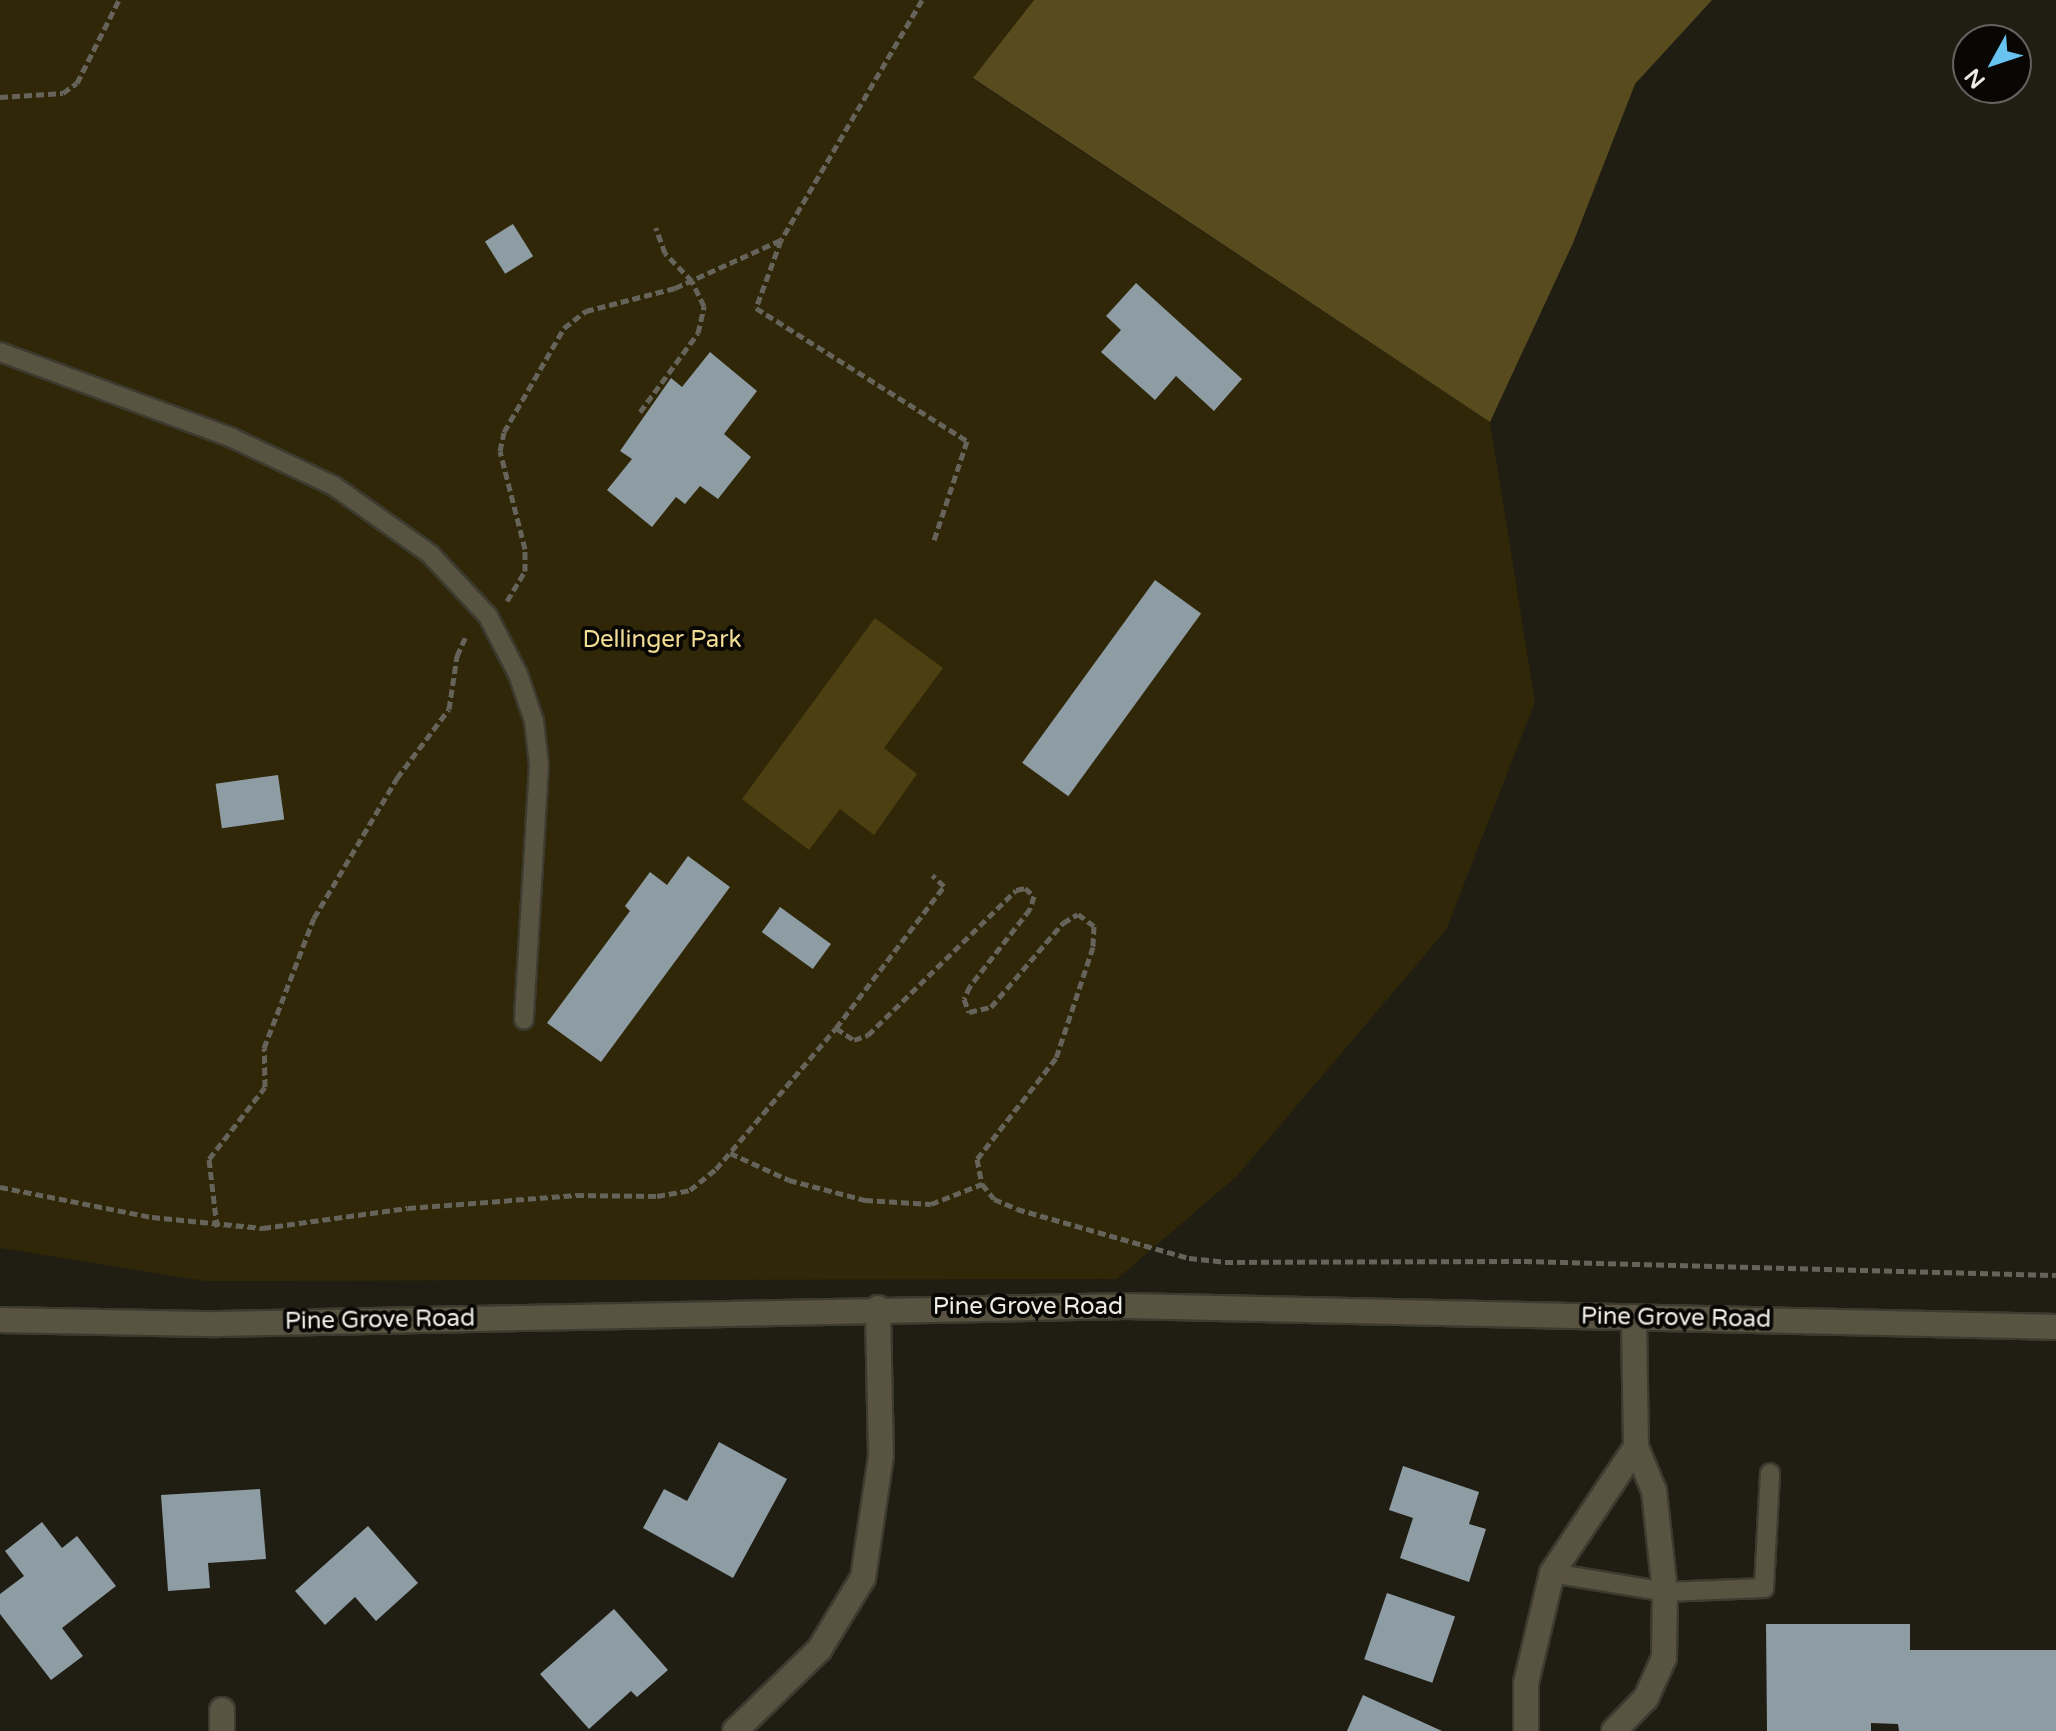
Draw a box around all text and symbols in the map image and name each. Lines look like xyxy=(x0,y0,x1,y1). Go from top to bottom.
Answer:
north arrow xyxy=(1952,24,2032,104)
text: N xyxy=(1960,63,1991,93)
park label: Dellinger Park xyxy=(582,626,742,654)
street label: Pine Grove Road xyxy=(933,1293,1123,1321)
street label: Pine Grove Road xyxy=(1581,1302,1771,1334)
street label: Pine Grove Road xyxy=(285,1304,475,1336)

